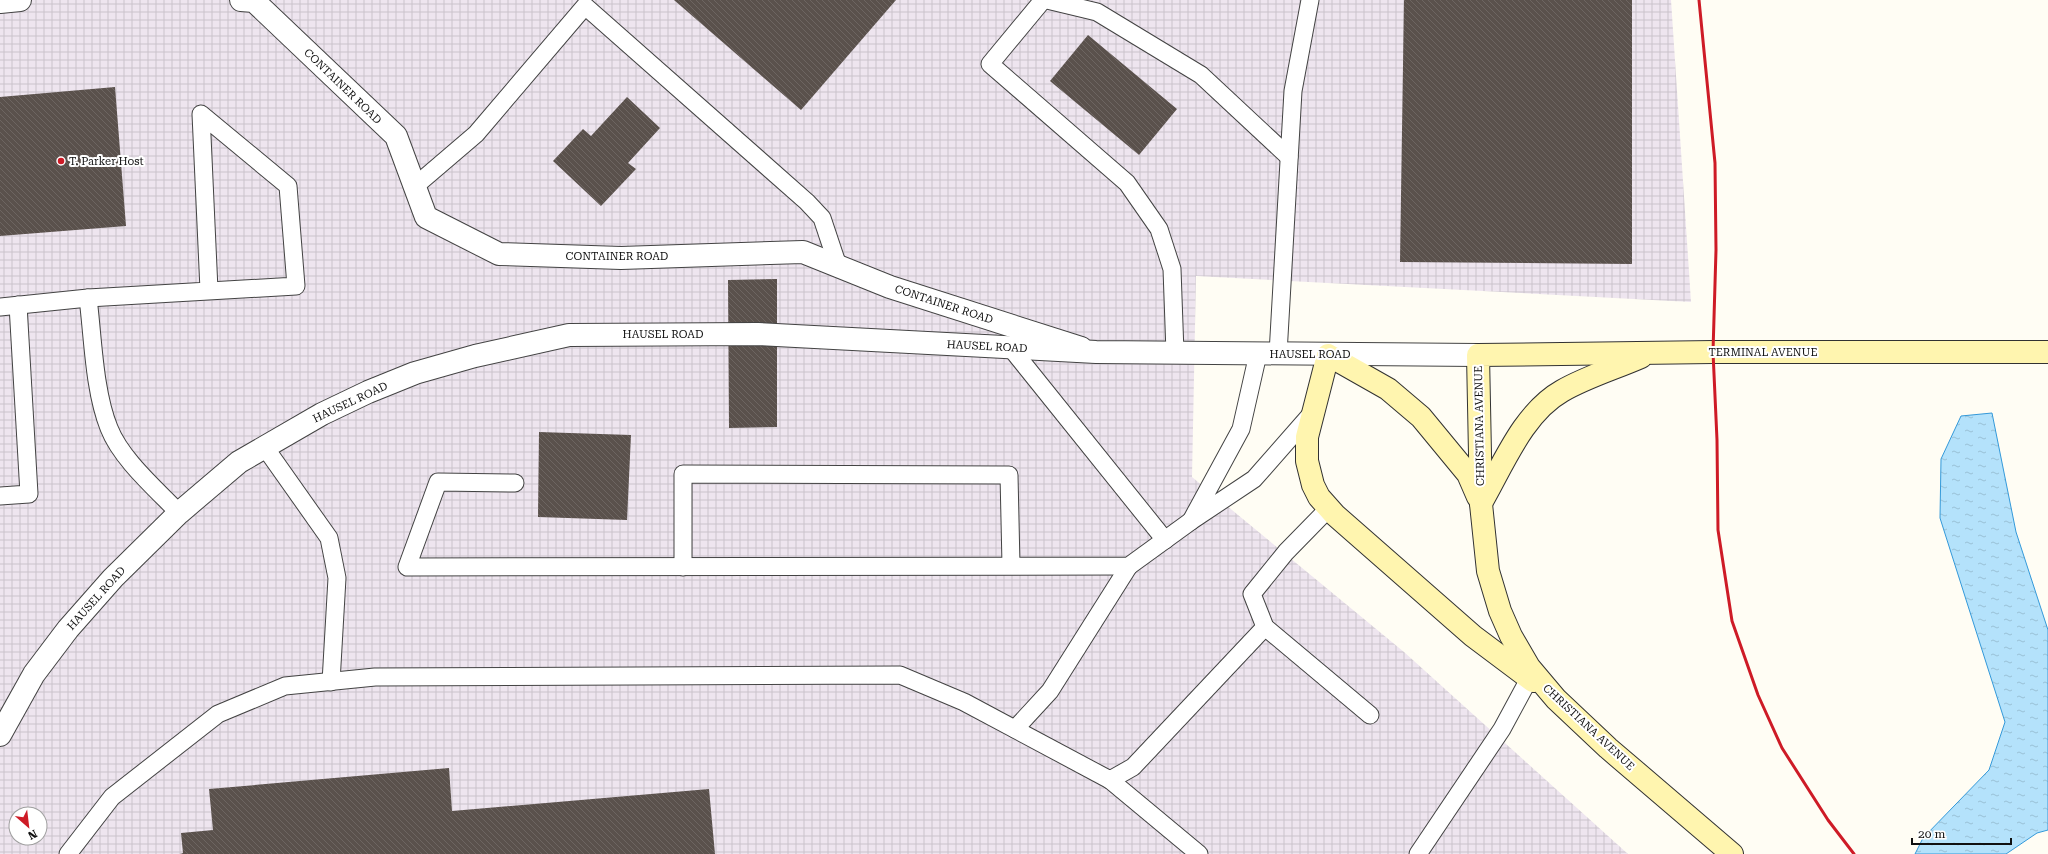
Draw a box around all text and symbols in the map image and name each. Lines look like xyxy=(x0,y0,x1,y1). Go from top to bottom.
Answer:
street label: CONTAINER ROAD xyxy=(301,46,384,127)
place label: T. Parker Host xyxy=(69,155,144,168)
marker: T. Parker Host xyxy=(56,156,66,166)
street label: CONTAINER ROAD xyxy=(566,250,668,263)
street label: CONTAINER ROAD xyxy=(893,282,995,327)
street label: HAUSEL ROAD xyxy=(623,328,703,341)
street label: HAUSEL ROAD xyxy=(946,338,1028,355)
street label: TERMINAL AVENUE xyxy=(1708,346,1818,359)
street label: HAUSEL ROAD xyxy=(1270,348,1350,361)
street label: CHRISTIANA AVENUE xyxy=(1472,366,1487,486)
street label: HAUSEL ROAD xyxy=(311,379,390,425)
street label: HAUSEL ROAD xyxy=(64,564,128,633)
street label: CHRISTIANA AVENUE xyxy=(1540,682,1637,773)
north arrow xyxy=(8,806,48,846)
scale bar xyxy=(1912,820,2011,846)
text: N xyxy=(25,827,39,842)
text: 20 m xyxy=(1918,827,1945,841)

